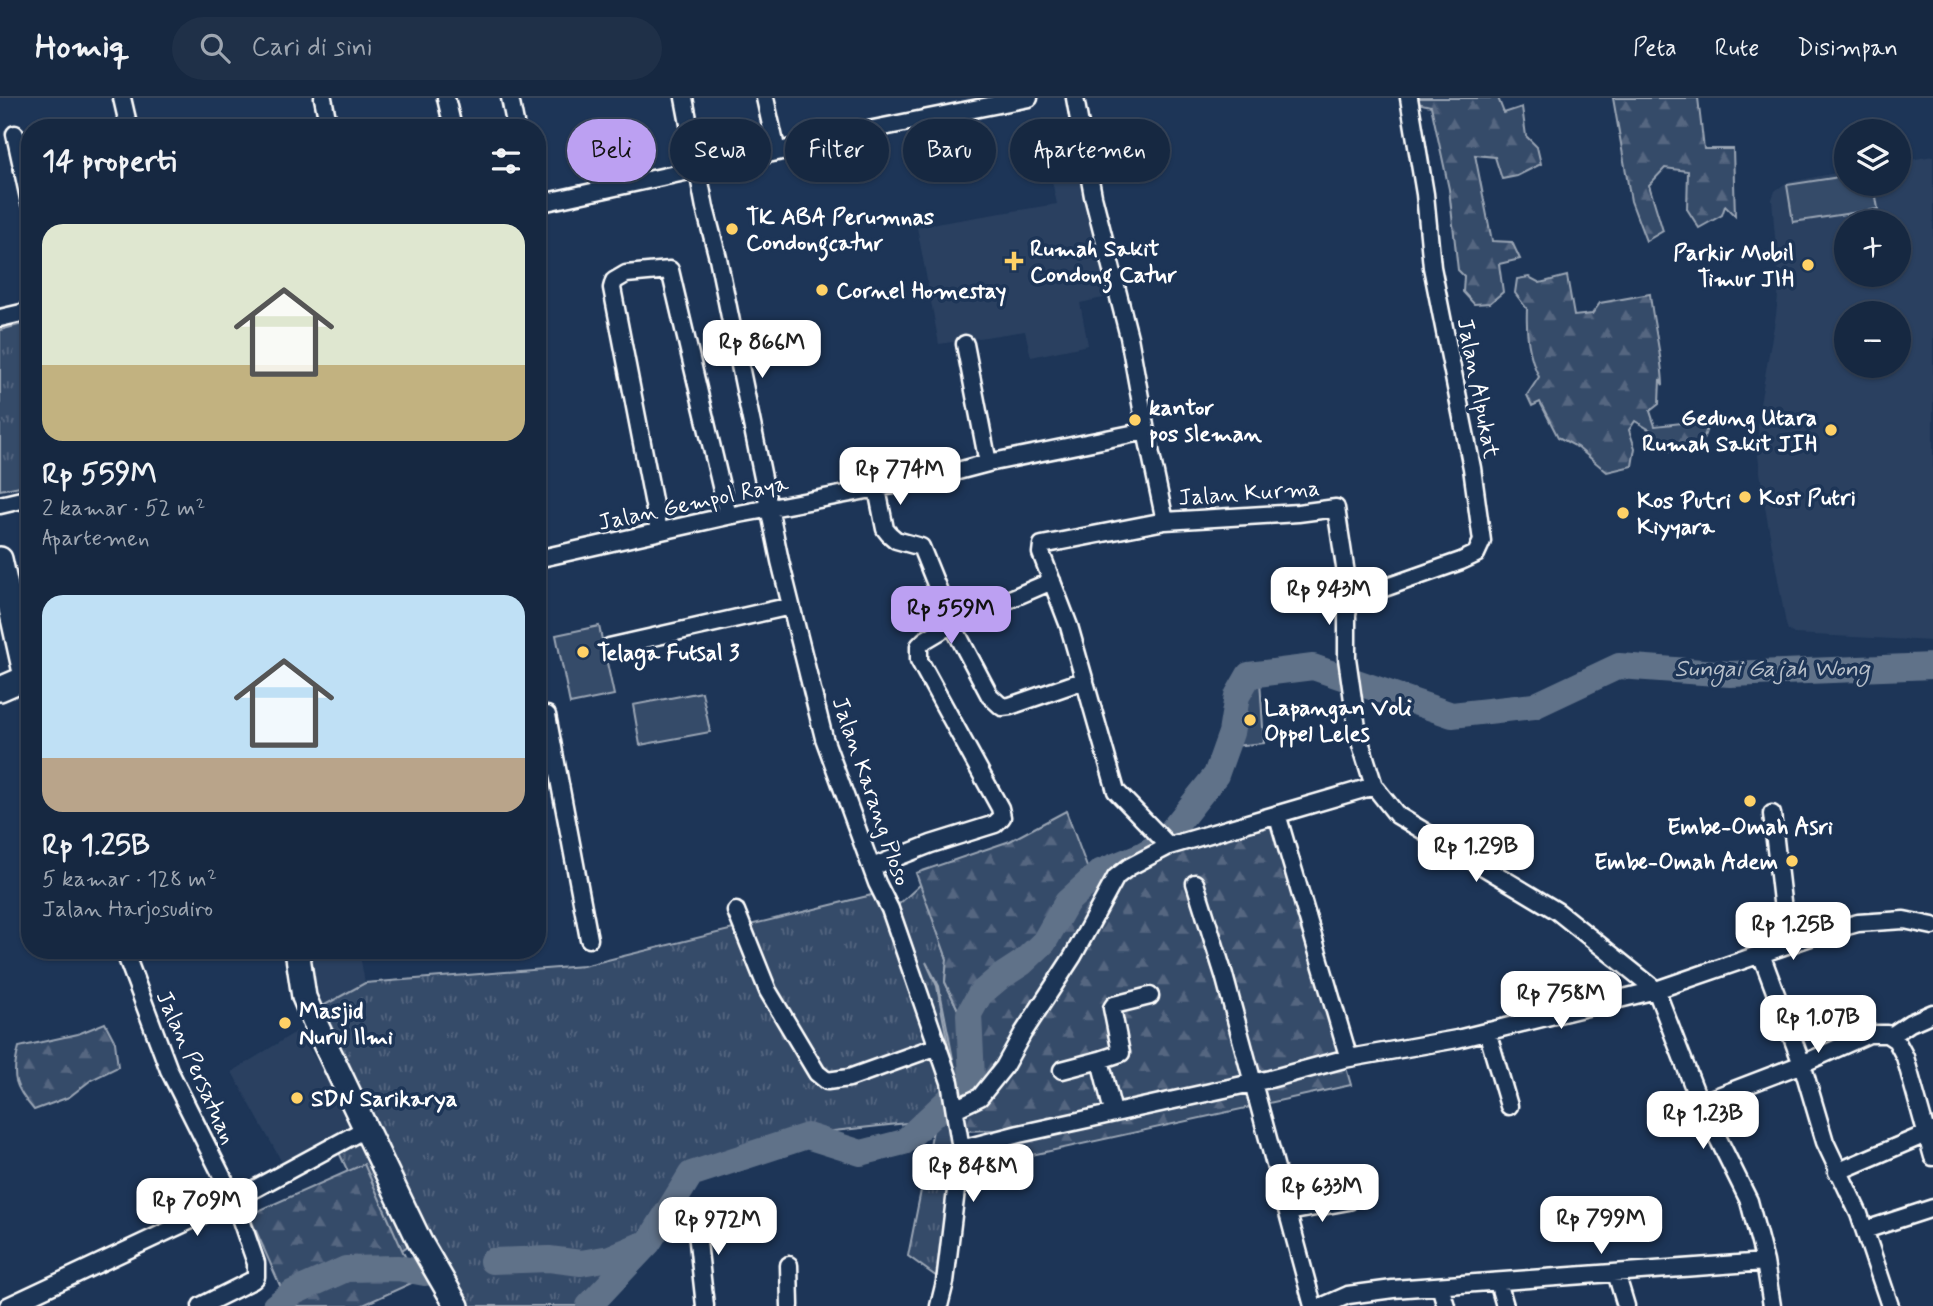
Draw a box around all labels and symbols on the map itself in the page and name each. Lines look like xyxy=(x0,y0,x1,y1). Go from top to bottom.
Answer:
place label: TK ABA Perumnas Condongcatur xyxy=(746,203,935,262)
marker: TK ABA Perumnas Condongcatur xyxy=(724,221,740,237)
place label: Rumah Sakit Condong Catur xyxy=(1030,235,1178,294)
place label: Parkir Mobil Timur JIH xyxy=(1673,239,1794,295)
marker: Rumah Sakit Condong Catur xyxy=(1004,251,1024,271)
marker: Parkir Mobil Timur JIH xyxy=(1800,257,1816,273)
place label: Cornel Homestay xyxy=(836,277,1007,307)
marker: Cornel Homestay xyxy=(814,282,830,298)
street label: Jalan Alpukat xyxy=(1449,316,1505,462)
pin: Rp 866M xyxy=(697,320,827,380)
place label: kantor pos sleman xyxy=(1149,394,1263,450)
place label: Gedung Utara Rumah Sakit JIH xyxy=(1642,404,1817,460)
marker: kantor pos sleman xyxy=(1127,412,1143,428)
marker: Gedung Utara Rumah Sakit JIH xyxy=(1823,422,1839,438)
pin: Rp 774M xyxy=(835,448,965,507)
street label: Jalan Gempol Raya xyxy=(596,469,791,539)
street label: Jalan Kurma xyxy=(1177,474,1321,514)
place label: Kost Putri xyxy=(1759,484,1856,514)
place label: Kos Putri Kiyyara xyxy=(1637,487,1731,543)
marker: Kost Putri xyxy=(1737,489,1753,505)
marker: Kos Putri Kiyyara xyxy=(1615,505,1631,521)
pin: Rp 943M xyxy=(1264,568,1394,627)
pin: Rp 559M xyxy=(886,587,1016,646)
place label: Telaga Futsal 3 xyxy=(597,639,740,671)
marker: Telaga Futsal 3 xyxy=(575,644,591,660)
water label: Sungai Gajah Wong xyxy=(1674,654,1871,687)
street label: Jalan Karang Ploso xyxy=(824,693,916,890)
place label: Lapangan Voli Oppel Leles xyxy=(1264,694,1412,750)
marker: Lapangan Voli Oppel Leles xyxy=(1242,712,1258,728)
marker: Embe-Omah Asri xyxy=(1742,793,1758,809)
place label: Embe-Omah Asri xyxy=(1667,813,1833,843)
pin: Rp 1.29B xyxy=(1404,824,1548,884)
place label: Embe-Omah Adem xyxy=(1594,848,1778,878)
marker: Embe-Omah Adem xyxy=(1784,853,1800,869)
pin: Rp 1.25B xyxy=(1721,902,1865,962)
pin: Rp 758M xyxy=(1496,972,1626,1031)
street label: Jalan Persatuan xyxy=(148,986,243,1149)
pin: Rp 1.07B xyxy=(1746,996,1890,1055)
place label: Masjid Nurul Ilmi xyxy=(299,997,393,1053)
marker: Masjid Nurul Ilmi xyxy=(277,1015,293,1031)
place label: SDN Sarikarya xyxy=(311,1085,458,1115)
marker: SDN Sarikarya xyxy=(289,1090,305,1106)
pin: Rp 1.23B xyxy=(1631,1091,1775,1151)
pin: Rp 848M xyxy=(908,1144,1038,1204)
pin: Rp 633M xyxy=(1257,1164,1387,1224)
pin: Rp 709M xyxy=(132,1178,262,1238)
pin: Rp 799M xyxy=(1536,1196,1666,1256)
pin: Rp 972M xyxy=(653,1198,783,1257)

